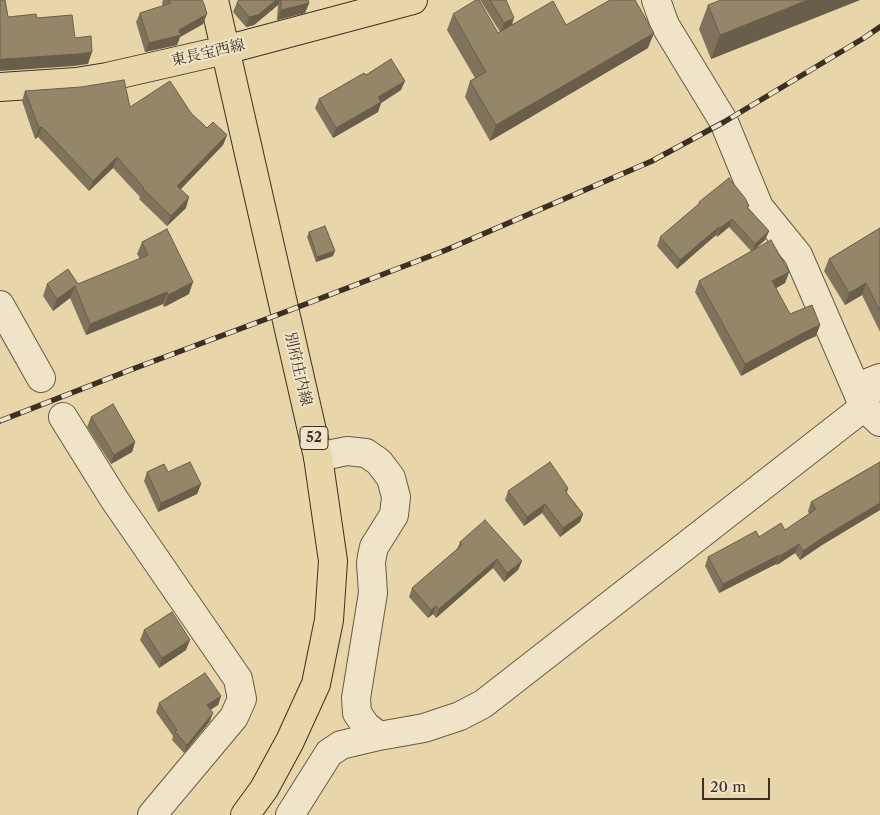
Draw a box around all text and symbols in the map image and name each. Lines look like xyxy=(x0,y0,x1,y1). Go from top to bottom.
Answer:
street label: 東長宝西線 xyxy=(169,36,247,70)
street label: 別府庄内線 xyxy=(281,330,315,408)
road number: 52 xyxy=(300,426,328,449)
scale bar xyxy=(705,768,772,800)
text: 20 m xyxy=(710,777,746,796)

